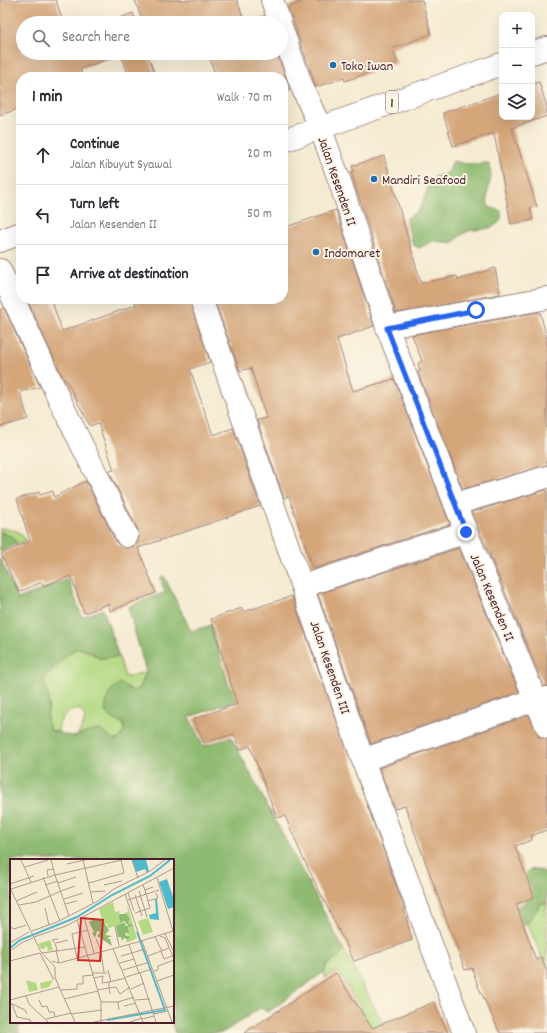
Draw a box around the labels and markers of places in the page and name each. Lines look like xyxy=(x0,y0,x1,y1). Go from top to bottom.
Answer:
place label: Toko Iwan xyxy=(341,57,393,77)
marker: Toko Iwan xyxy=(328,60,338,70)
place label: Mandiri Seafood xyxy=(382,171,466,191)
marker: Mandiri Seafood xyxy=(369,174,379,184)
place label: Indomaret xyxy=(324,244,380,264)
marker: Indomaret xyxy=(311,247,321,257)

